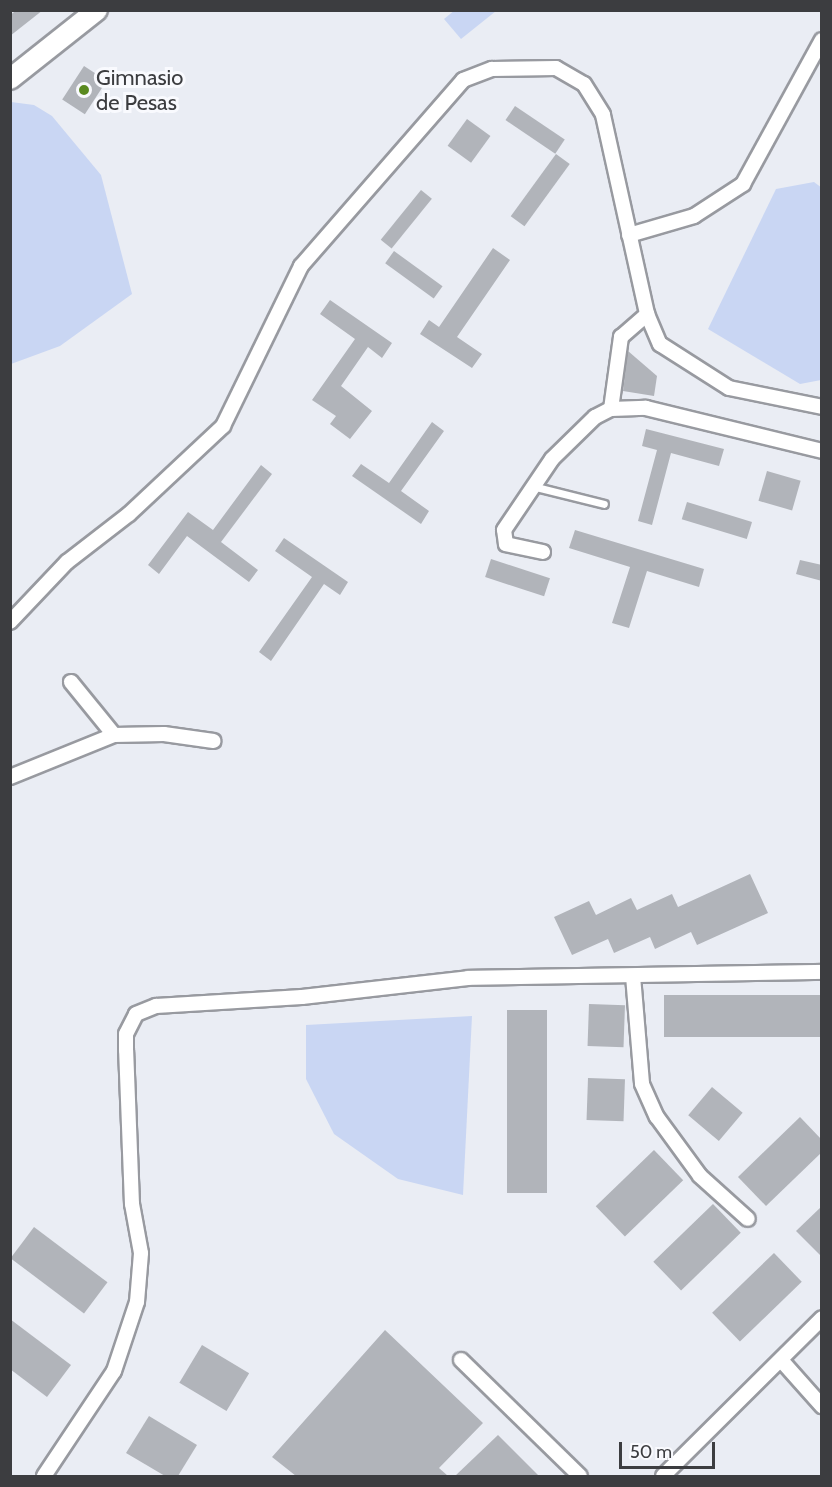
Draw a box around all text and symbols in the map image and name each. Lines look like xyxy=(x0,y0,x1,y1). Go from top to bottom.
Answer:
place label: Gimnasio de Pesas xyxy=(96,64,183,116)
marker: Gimnasio de Pesas xyxy=(77,83,91,97)
scale bar xyxy=(622,1430,718,1468)
text: 50 m xyxy=(630,1441,672,1463)

